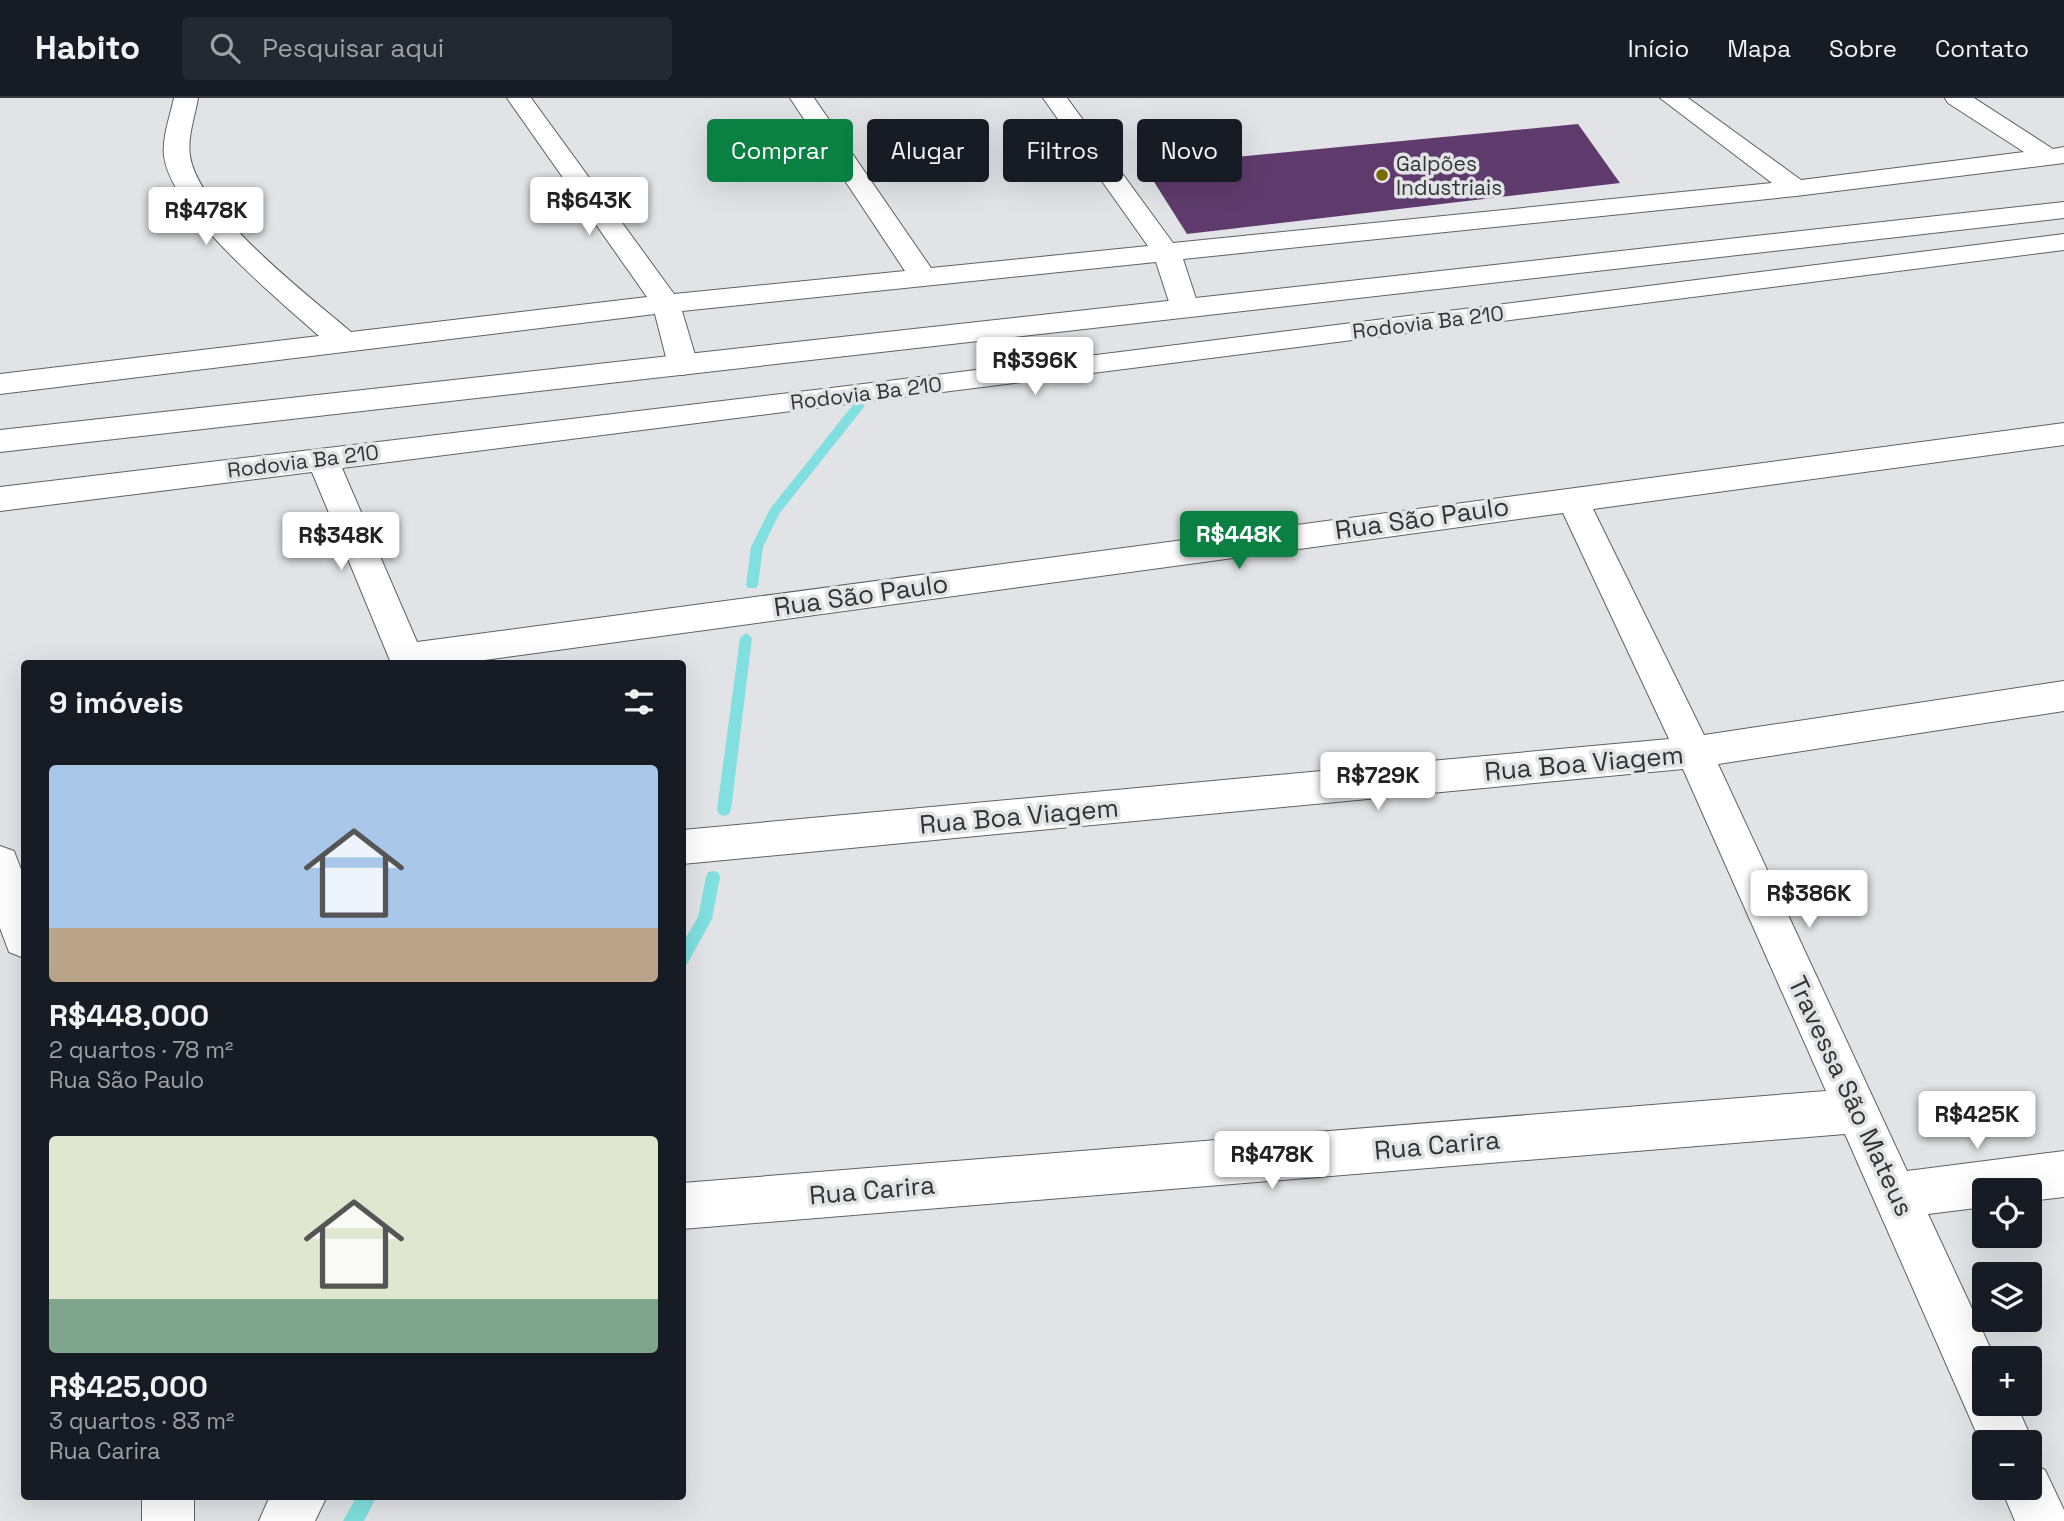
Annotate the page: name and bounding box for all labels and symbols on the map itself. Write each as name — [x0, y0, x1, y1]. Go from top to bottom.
place label: Galpões Industriais — [1396, 150, 1502, 201]
marker: Galpões Industriais — [1374, 167, 1390, 183]
pin: R$643K — [532, 178, 646, 237]
pin: R$478K — [149, 188, 263, 247]
street label: Rodovia Ba 210 — [1351, 299, 1505, 345]
pin: R$396K — [978, 338, 1092, 397]
street label: Rodovia Ba 210 — [789, 370, 943, 416]
street label: Rodovia Ba 210 — [226, 438, 380, 484]
street label: Rua São Paulo — [1333, 489, 1511, 547]
pin: R$348K — [284, 512, 398, 572]
pin: R$448K — [1182, 512, 1296, 571]
street label: Rua São Paulo — [772, 566, 950, 624]
street label: Rua Boa Viagem — [1483, 737, 1685, 789]
pin: R$729K — [1321, 752, 1435, 812]
street label: Rua Boa Viagem — [918, 790, 1120, 842]
pin: R$386K — [1752, 870, 1866, 930]
street label: Travessa São Mateus — [1780, 970, 1922, 1222]
pin: R$425K — [1920, 1091, 2034, 1151]
street label: Rua Carira — [1373, 1123, 1501, 1167]
pin: R$478K — [1215, 1132, 1329, 1191]
street label: Rua Carira — [808, 1168, 936, 1212]

